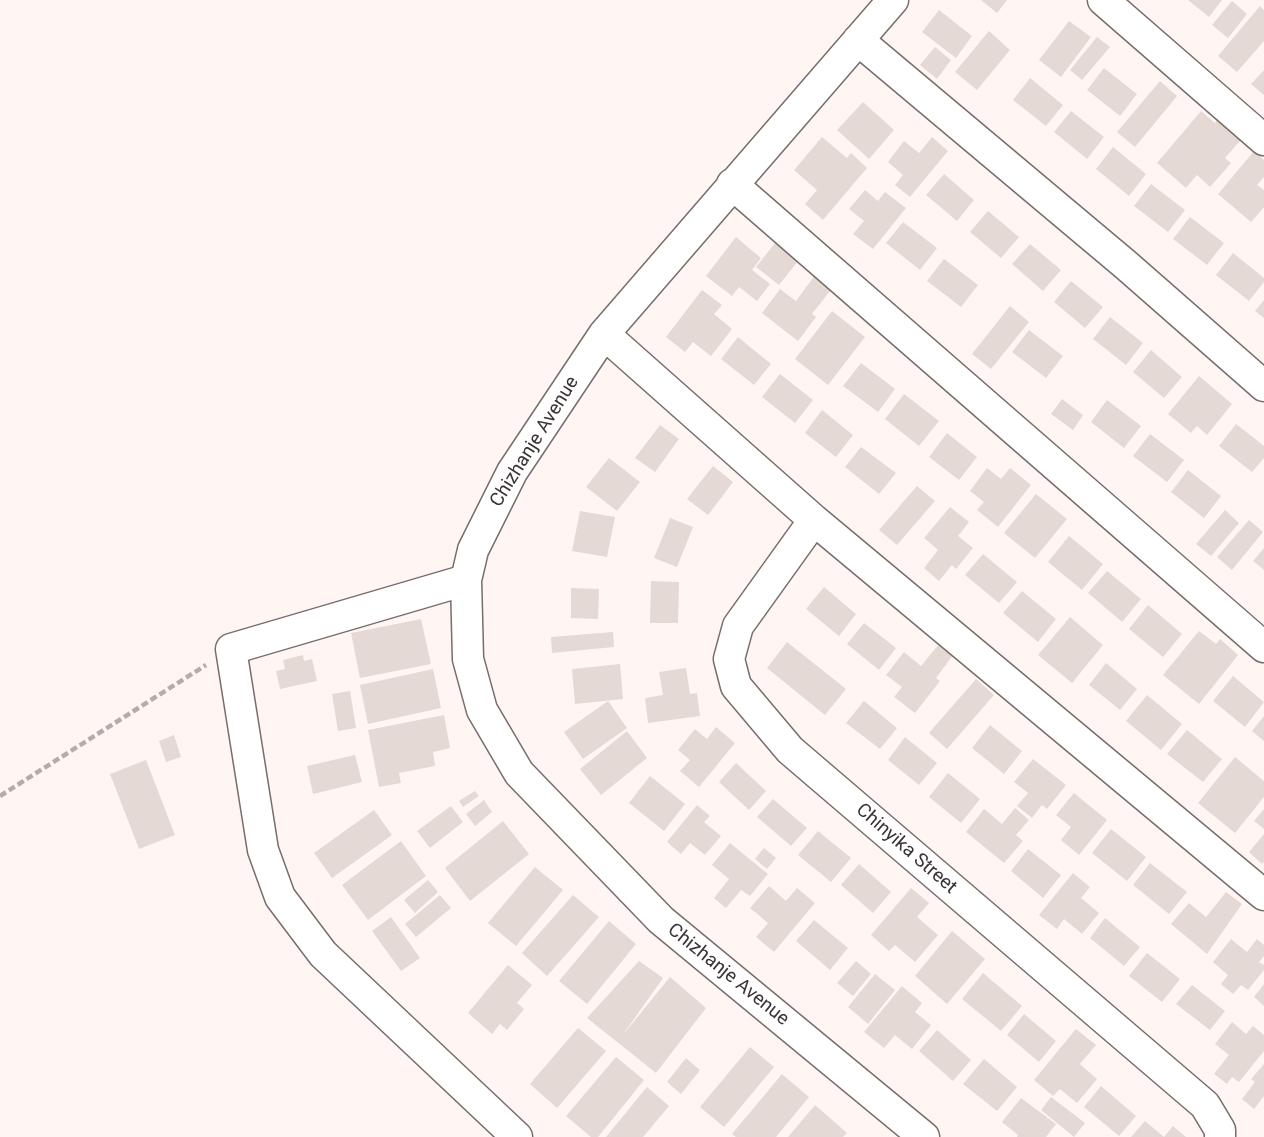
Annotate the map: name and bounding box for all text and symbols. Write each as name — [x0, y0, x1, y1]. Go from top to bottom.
street label: Chizhanje Avenue — [486, 373, 584, 511]
street label: Chinyika Street — [851, 799, 961, 899]
street label: Chizhanje Avenue — [663, 919, 793, 1031]

